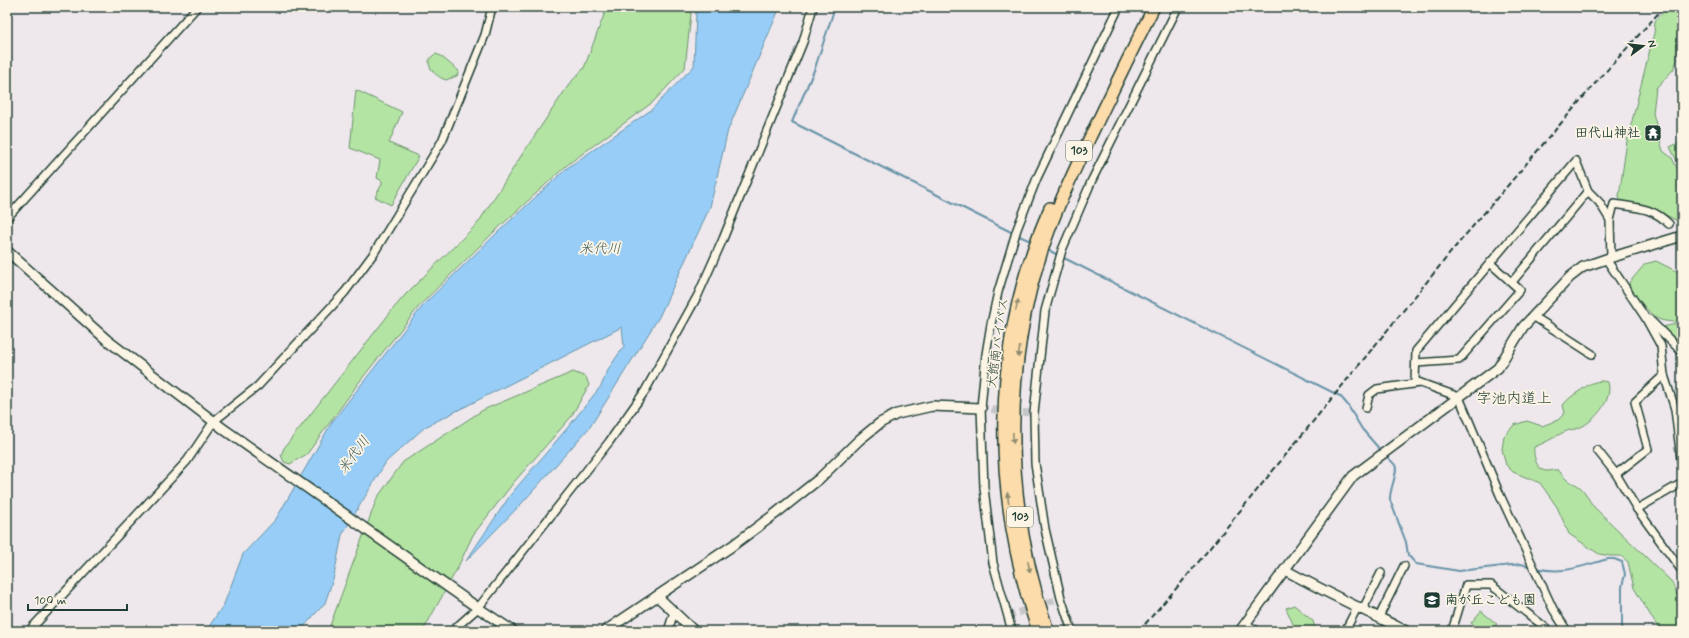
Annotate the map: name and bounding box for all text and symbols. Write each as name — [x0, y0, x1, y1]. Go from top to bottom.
north arrow — [1623, 26, 1663, 66]
text: N — [1644, 38, 1659, 49]
temple icon: 田代山神社 — [1643, 123, 1663, 143]
place label: 田代山神社 — [1575, 125, 1640, 142]
road number: 103 — [1066, 141, 1092, 161]
water label: 米代川 — [579, 240, 621, 258]
street label: 大館南バイパス — [983, 297, 1013, 389]
one-way arrow — [1015, 299, 1021, 312]
one-way arrow — [1016, 346, 1022, 358]
district label: 字池内道上 — [1476, 389, 1552, 409]
one-way arrow — [1010, 432, 1016, 445]
water label: 米代川 — [334, 433, 374, 477]
one-way arrow — [1005, 492, 1011, 504]
road number: 103 — [1007, 507, 1033, 527]
one-way arrow — [1027, 561, 1033, 573]
scale bar — [28, 586, 127, 612]
school or university icon: 南が丘こども園 — [1422, 590, 1442, 610]
place label: 南が丘こども園 — [1445, 592, 1536, 609]
text: 100 m — [34, 593, 66, 609]

